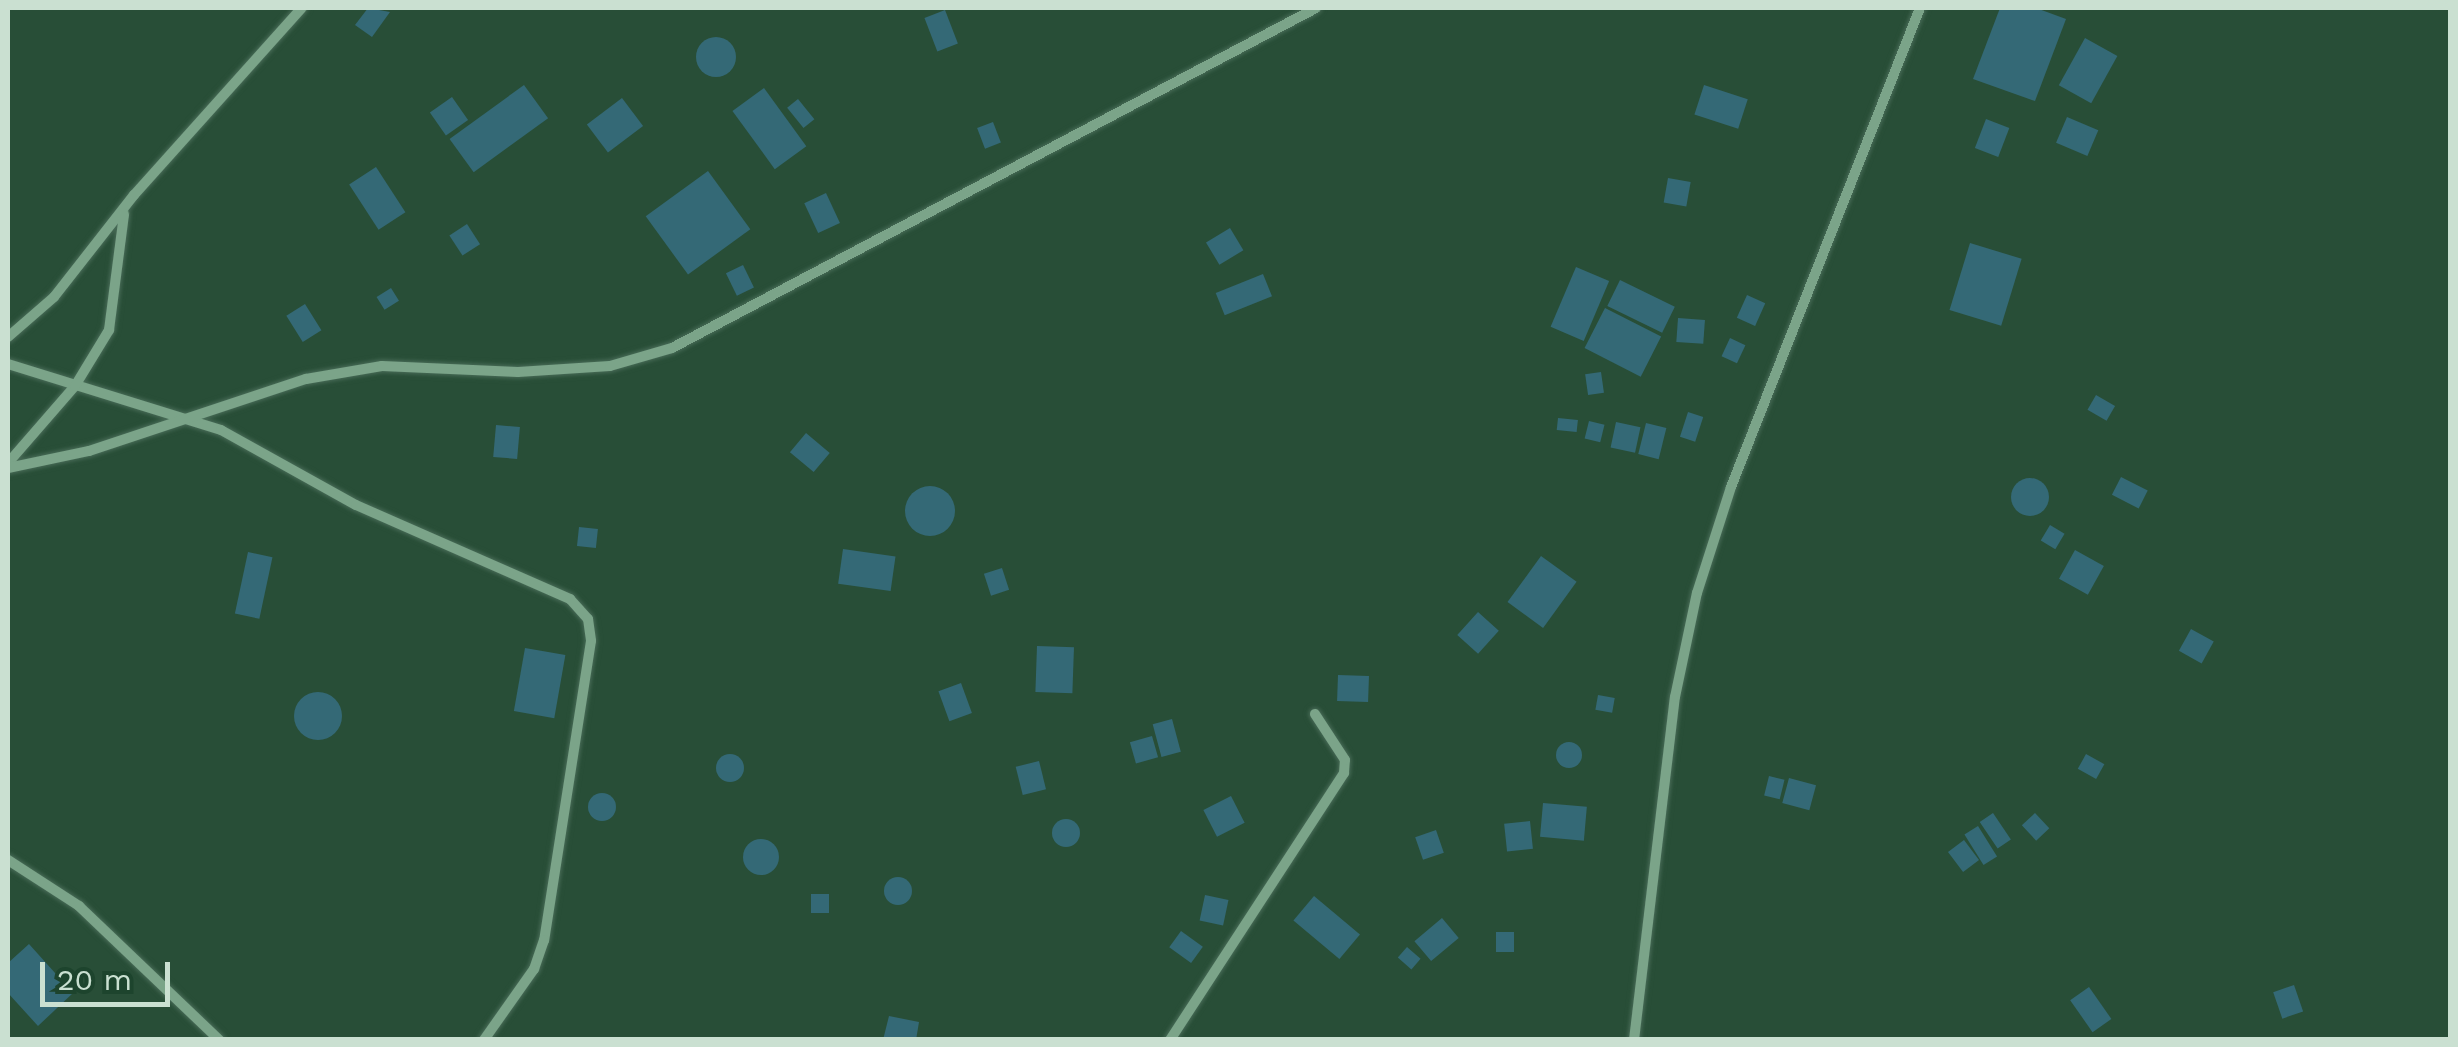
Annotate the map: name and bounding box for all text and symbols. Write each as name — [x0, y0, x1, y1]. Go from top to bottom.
scale bar — [45, 942, 175, 1004]
text: 20 m — [57, 962, 132, 997]

